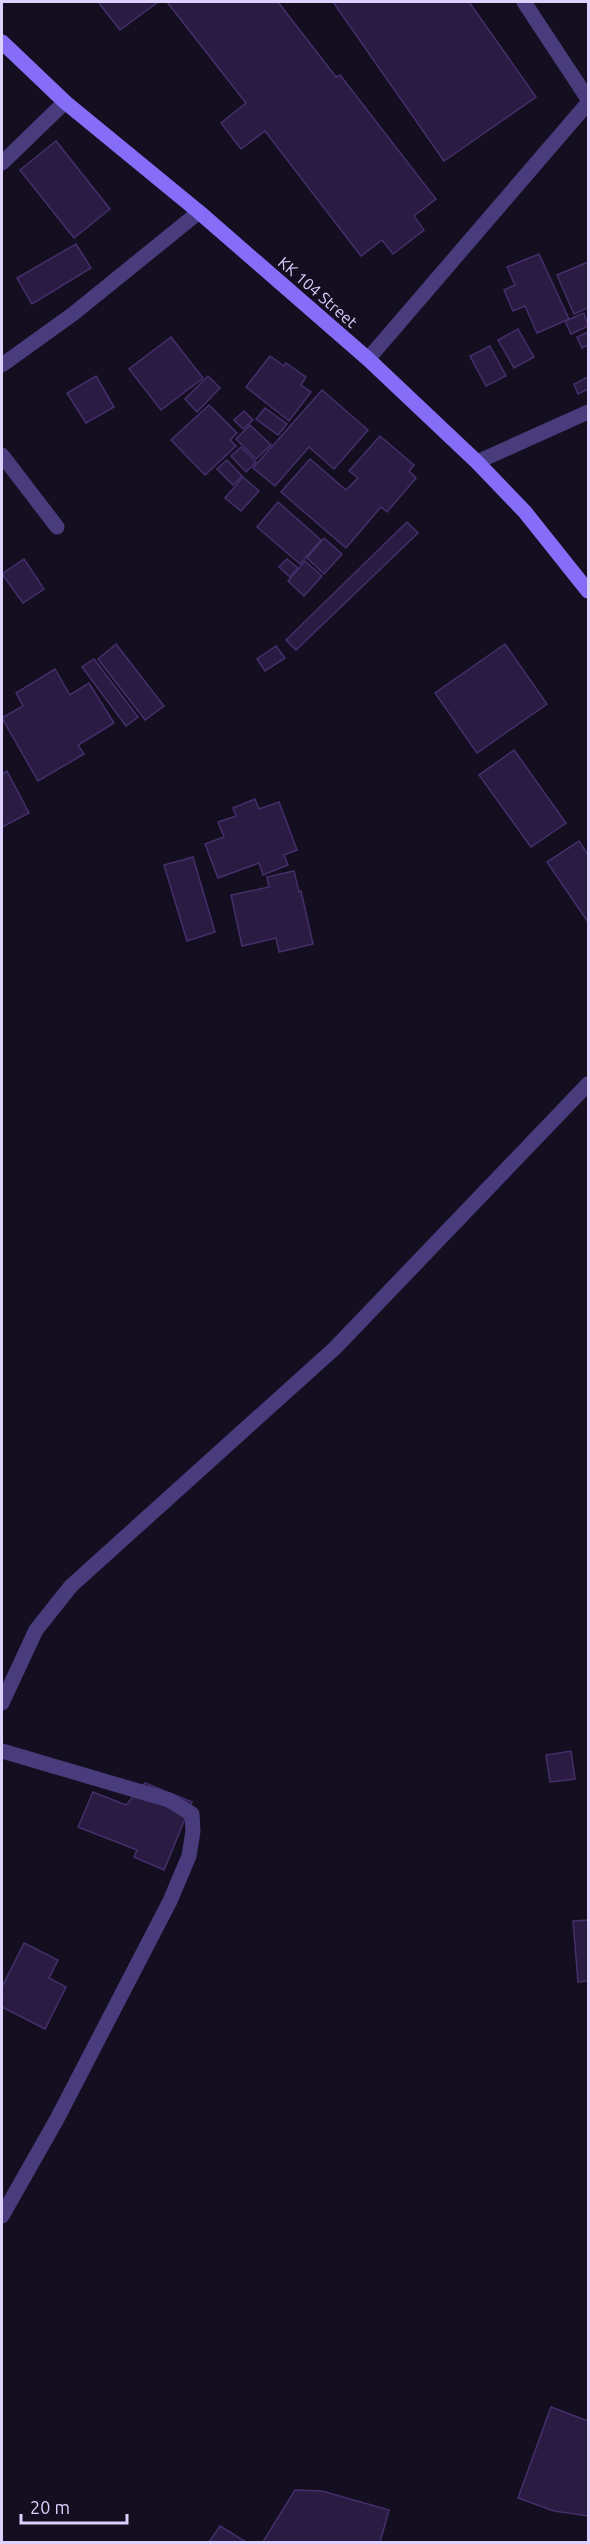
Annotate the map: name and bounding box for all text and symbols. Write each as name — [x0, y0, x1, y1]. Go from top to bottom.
street label: KK 104 Street — [275, 253, 362, 332]
scale bar — [21, 2487, 128, 2525]
text: 20 m — [30, 2497, 70, 2517]

